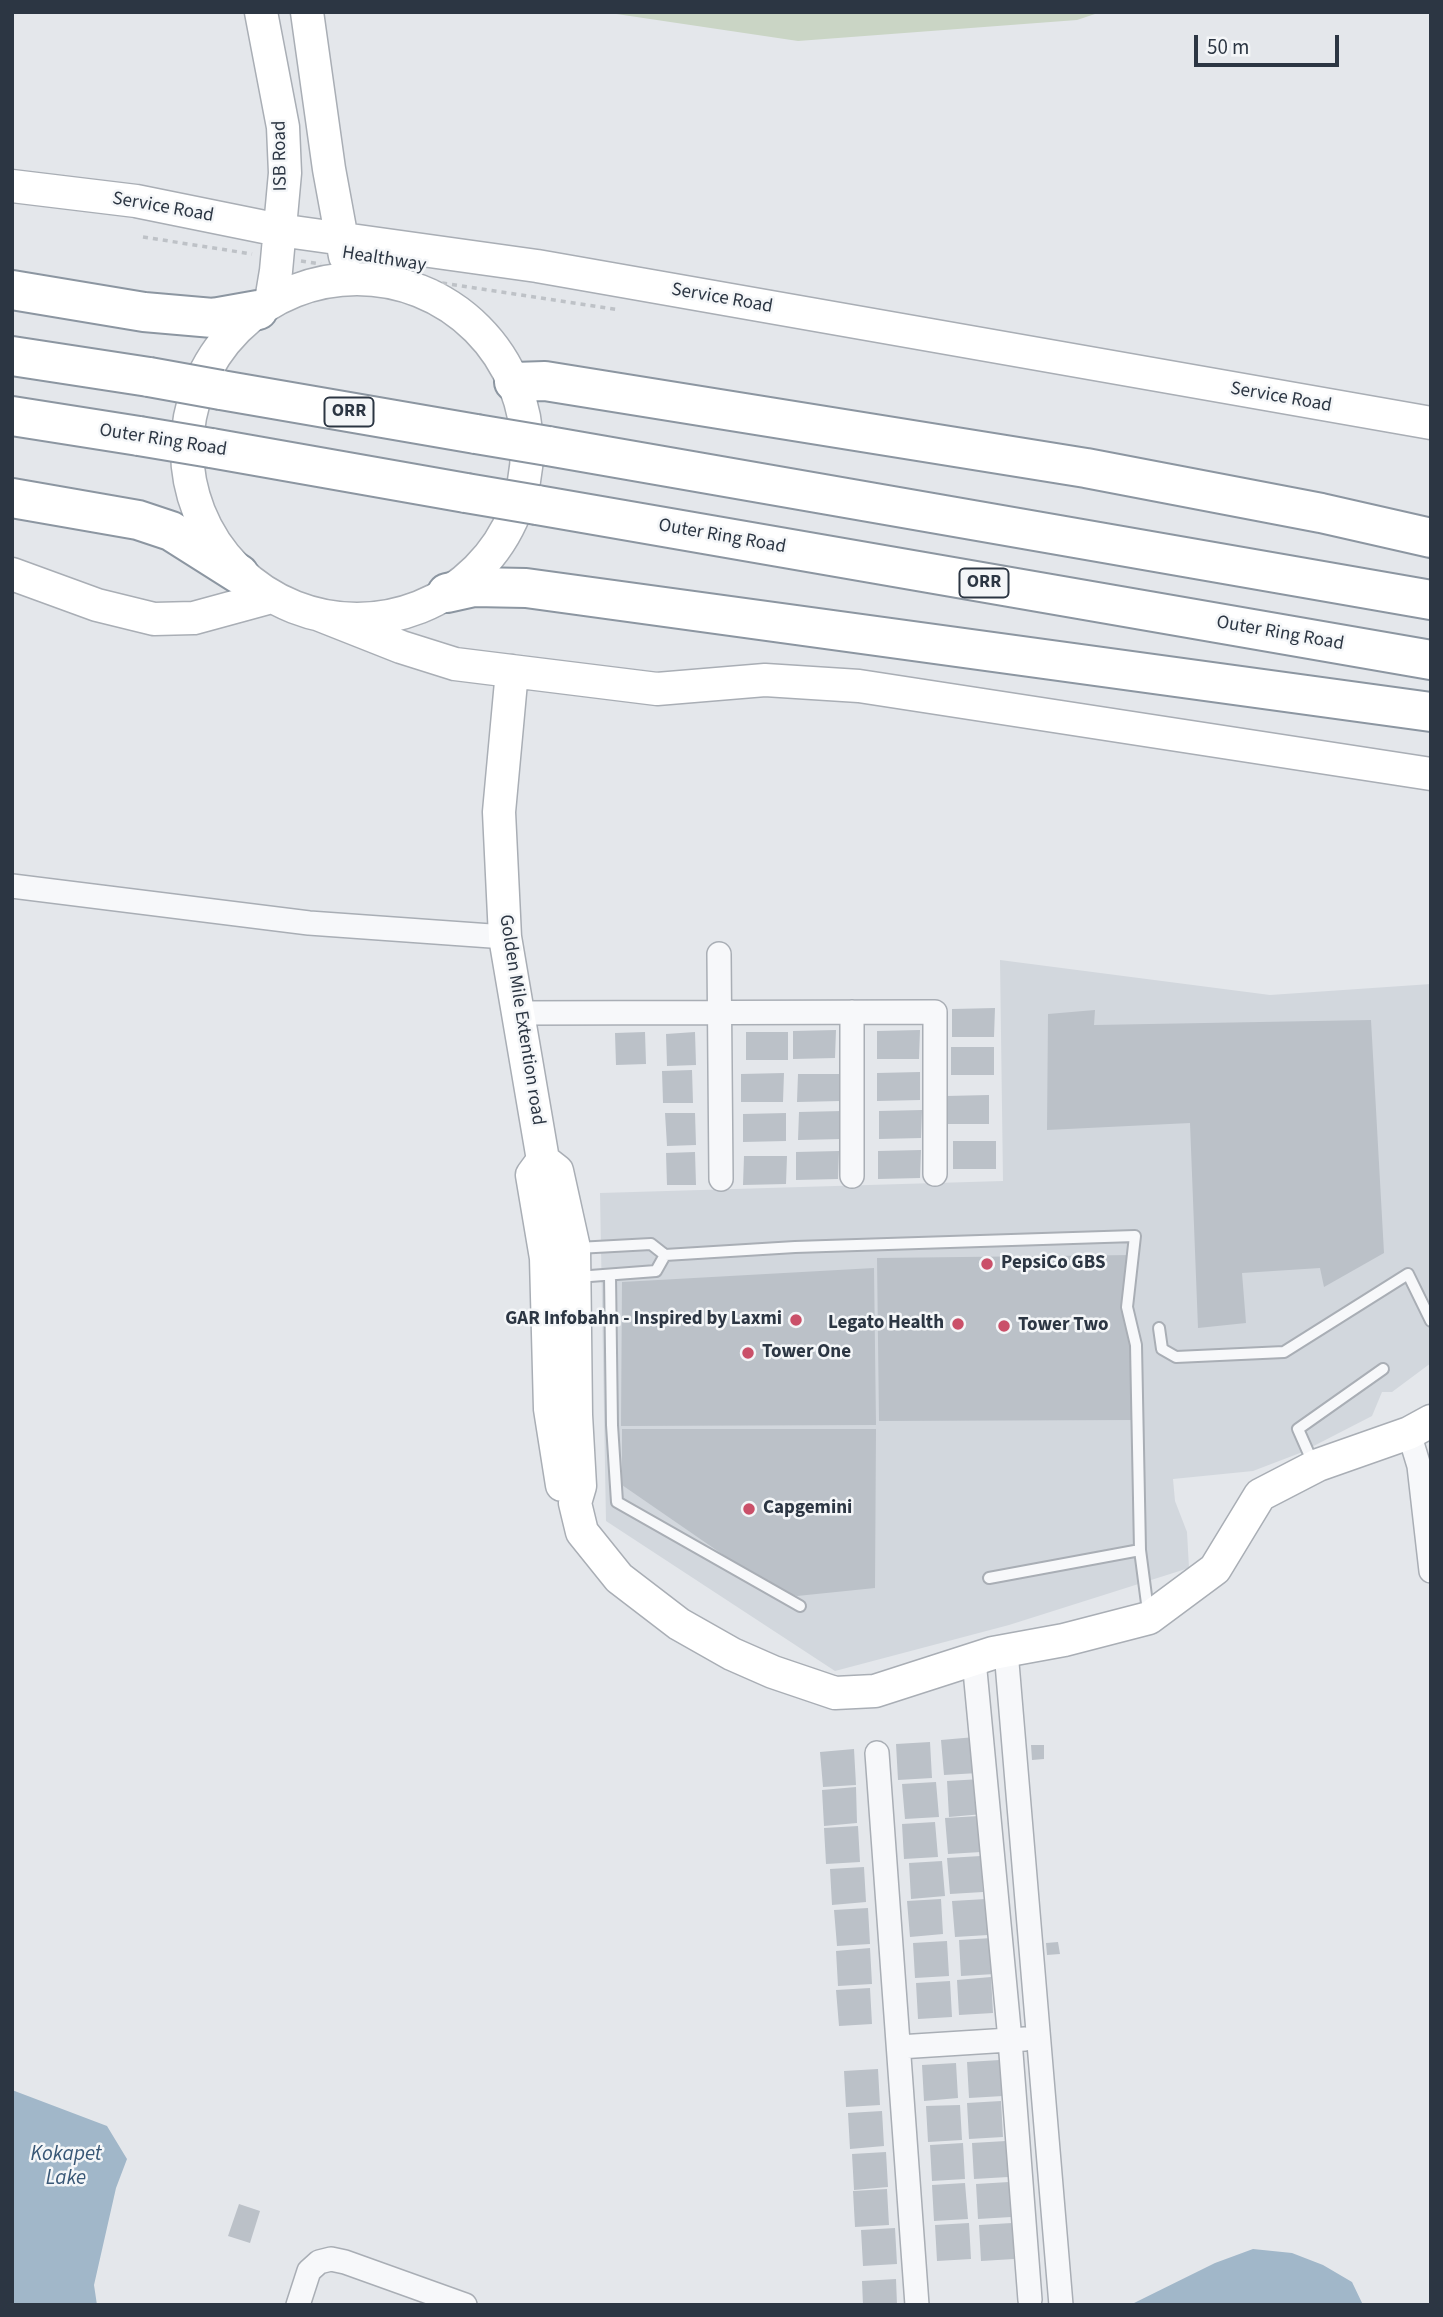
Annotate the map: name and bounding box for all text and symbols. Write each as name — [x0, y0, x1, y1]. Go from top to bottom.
scale bar — [1198, 21, 1343, 65]
text: 50 m — [1207, 32, 1249, 62]
street label: ISB Road — [269, 120, 293, 192]
street label: Service Road — [111, 188, 215, 228]
street label: Healthway — [340, 242, 428, 278]
street label: Service Road — [670, 279, 774, 319]
street label: Service Road — [1229, 378, 1333, 418]
road number: ORR — [324, 398, 374, 426]
street label: Outer Ring Road — [98, 420, 228, 462]
street label: Outer Ring Road — [657, 515, 787, 559]
road number: ORR — [960, 568, 1009, 598]
street label: Outer Ring Road — [1215, 612, 1345, 656]
street label: Golden Mile Extention road — [493, 913, 549, 1127]
place label: PepsiCo GBS — [1001, 1253, 1105, 1275]
marker: PepsiCo GBS — [979, 1256, 995, 1272]
place label: GAR Infobahn - Inspired by Laxmi — [505, 1309, 782, 1331]
marker: GAR Infobahn - Inspired by Laxmi — [788, 1312, 804, 1328]
place label: Legato Health — [828, 1313, 944, 1335]
place label: Tower Two — [1018, 1315, 1109, 1337]
marker: Legato Health — [950, 1316, 966, 1332]
marker: Tower Two — [996, 1318, 1012, 1334]
place label: Tower One — [762, 1342, 851, 1364]
marker: Tower One — [740, 1345, 756, 1361]
place label: Capgemini — [763, 1498, 852, 1520]
marker: Capgemini — [741, 1501, 757, 1517]
water label: Kokapet Lake — [31, 2142, 101, 2192]

